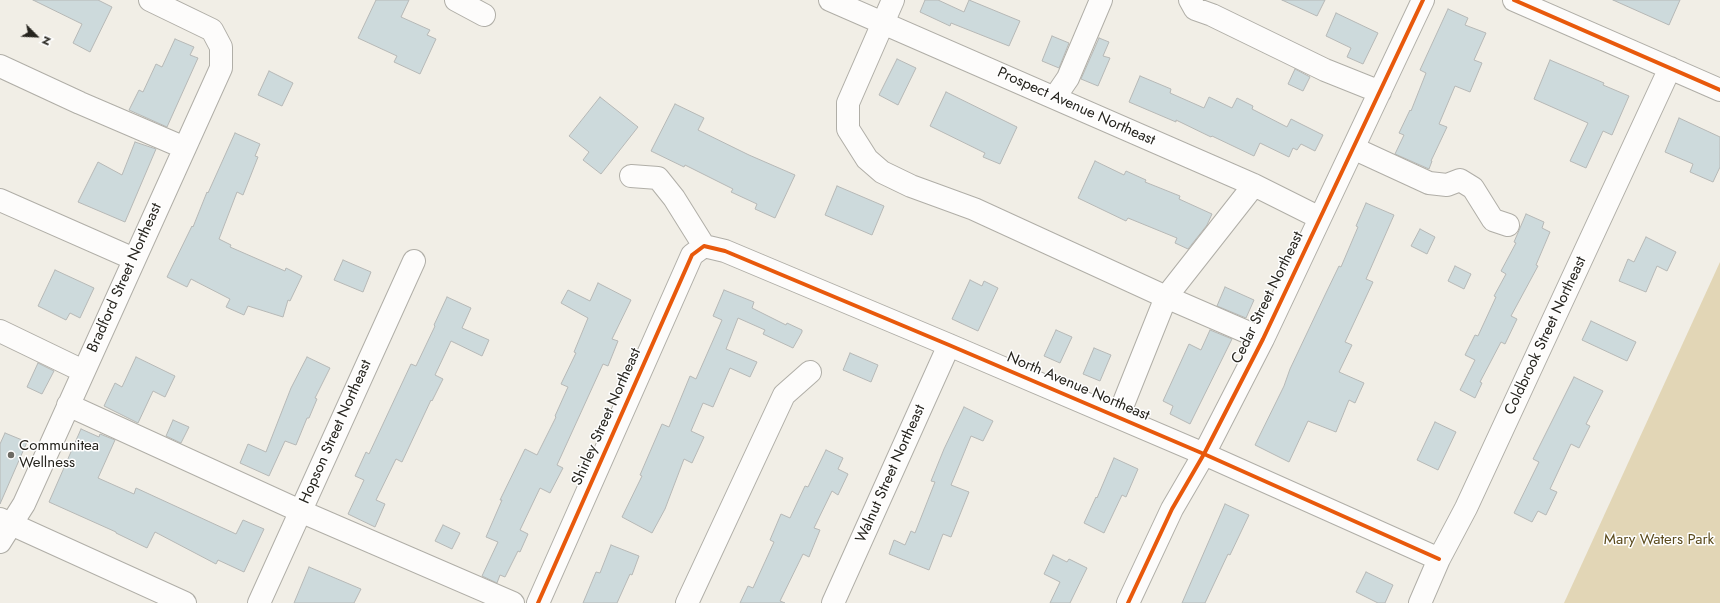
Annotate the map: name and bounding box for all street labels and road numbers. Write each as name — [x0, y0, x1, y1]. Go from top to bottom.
street label: Prospect Avenue Northeast — [994, 64, 1158, 150]
street label: Bradford Street Northeast — [84, 201, 166, 355]
street label: Cedar Street Northeast — [1228, 229, 1308, 367]
street label: Coldbrook Street Northeast — [1501, 254, 1591, 418]
street label: Shirley Street Northeast — [569, 346, 645, 488]
street label: North Avenue Northeast — [1004, 349, 1152, 425]
street label: Hopson Street Northeast — [296, 357, 376, 507]
street label: Walnut Street Northeast — [852, 402, 930, 546]

